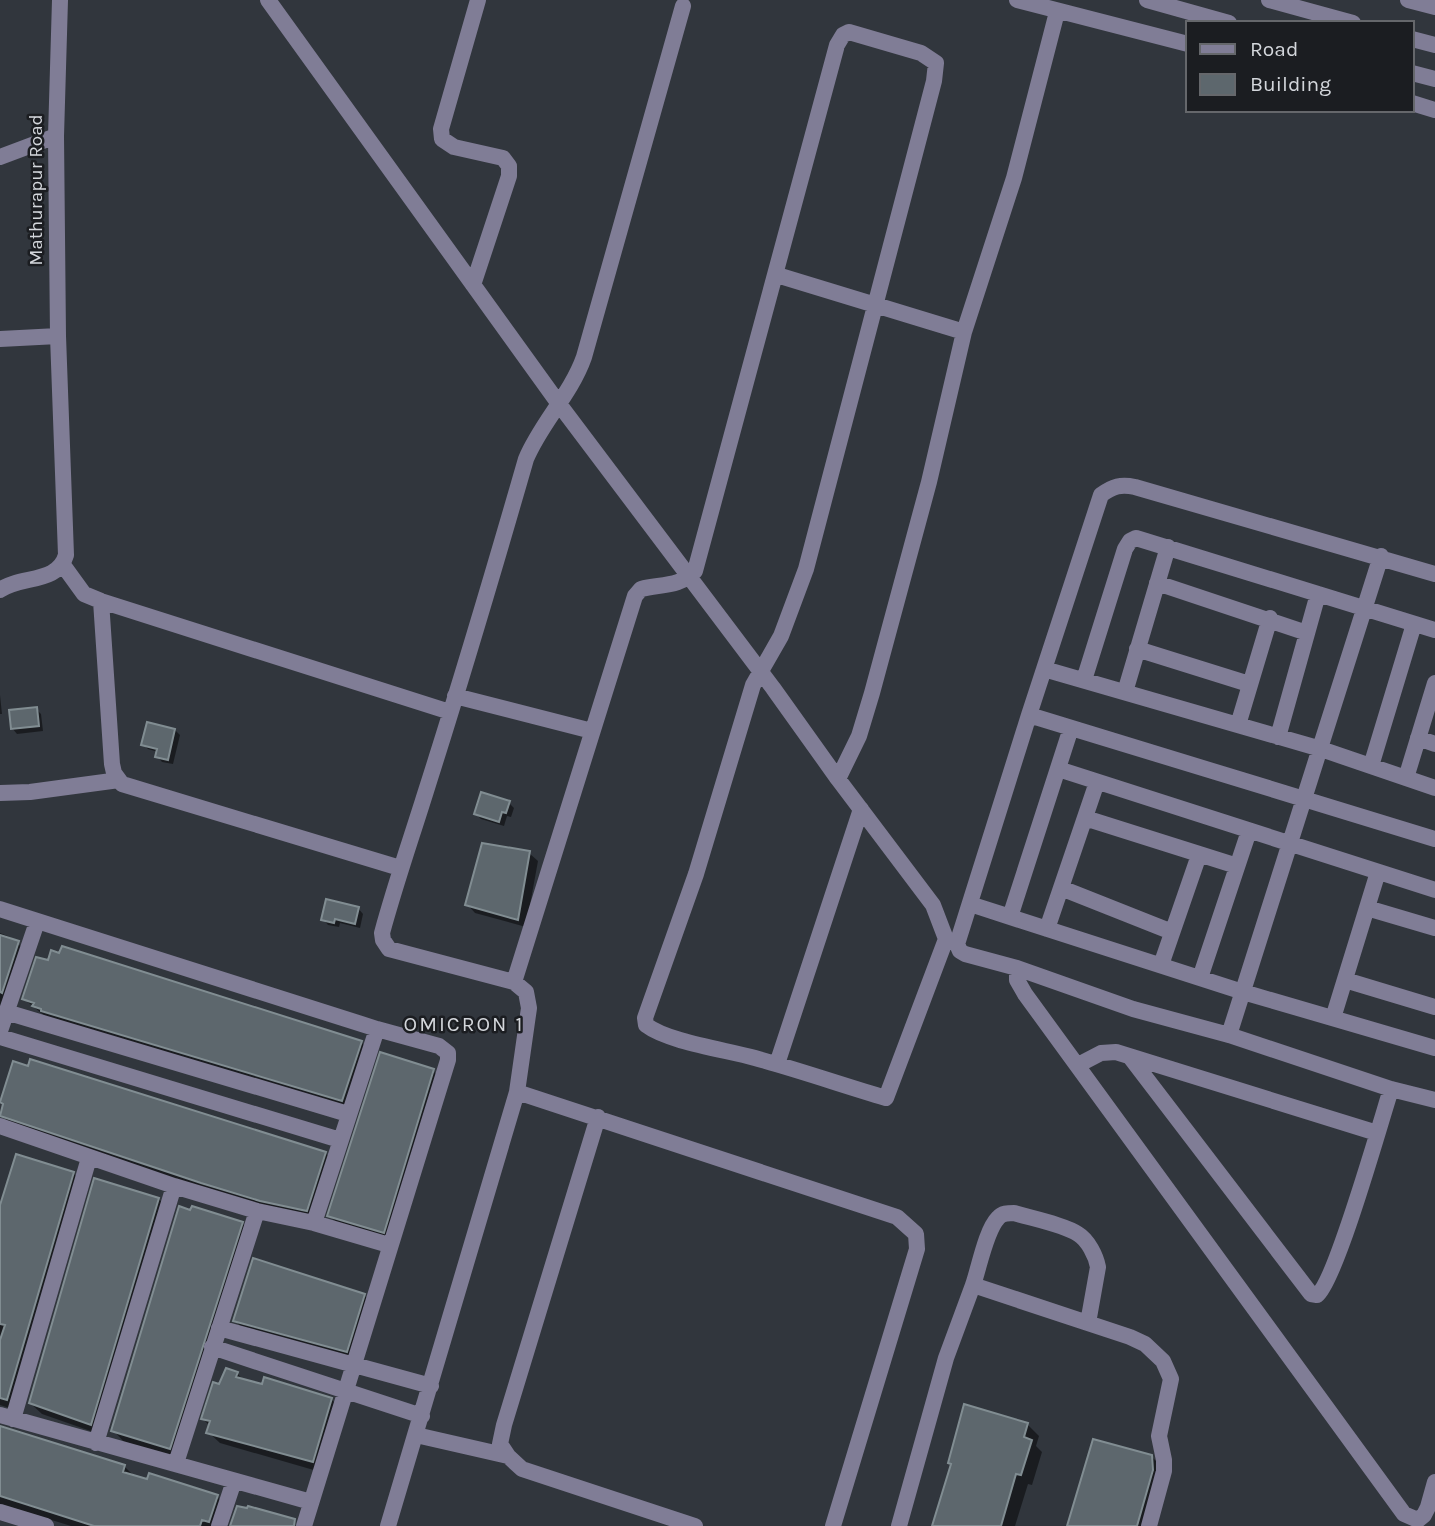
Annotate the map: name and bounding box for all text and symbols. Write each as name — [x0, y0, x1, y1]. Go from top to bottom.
legend — [1186, 21, 1414, 112]
text: Road — [1250, 37, 1298, 61]
text: Building — [1250, 72, 1331, 96]
street label: Mathurapur Road — [25, 114, 47, 266]
district label: OMICRON 1 — [404, 1012, 524, 1036]

